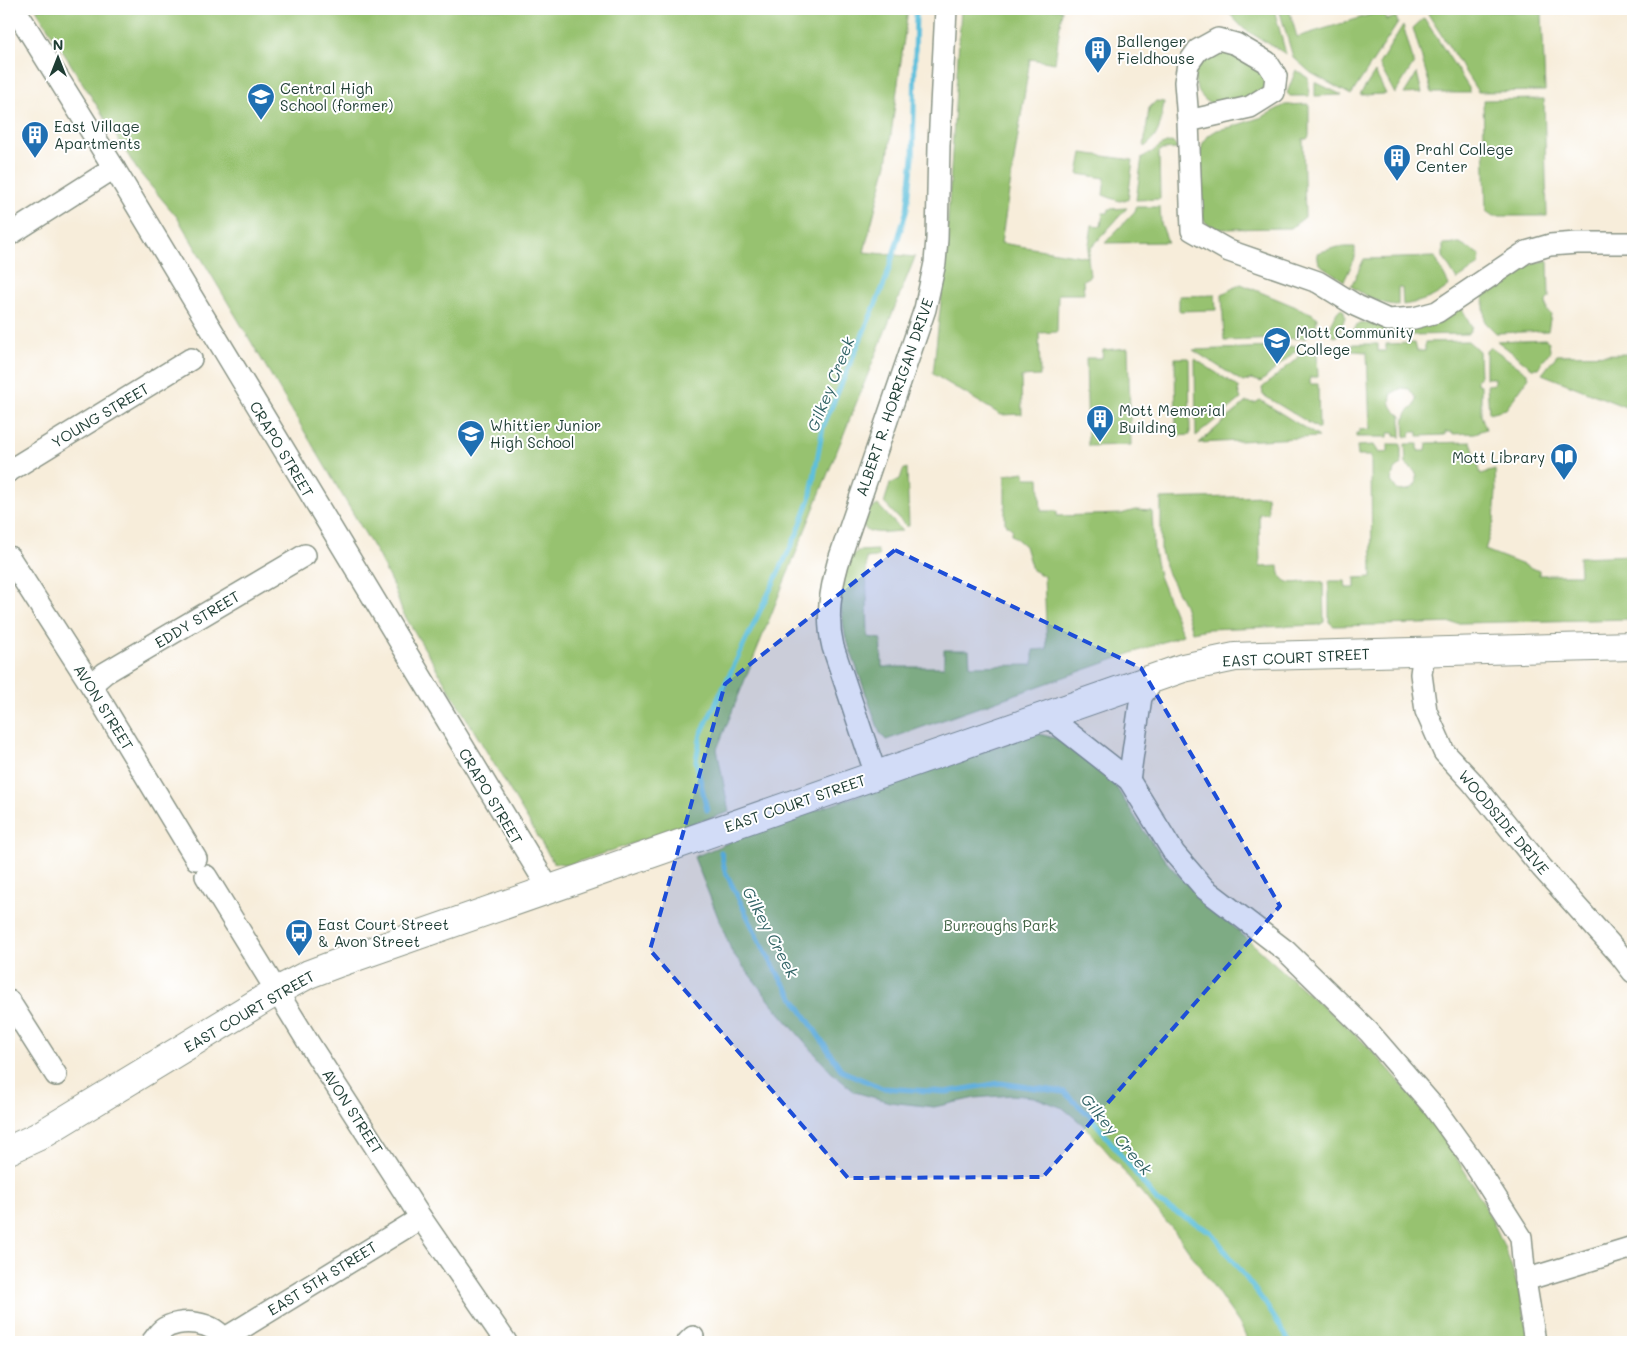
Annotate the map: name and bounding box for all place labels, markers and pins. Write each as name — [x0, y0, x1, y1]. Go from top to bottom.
place label: Ballenger Fieldhouse — [1117, 31, 1195, 68]
building icon: Ballenger Fieldhouse — [1083, 35, 1113, 74]
place label: Central High School (former) — [280, 78, 393, 115]
school or university icon: Central High School (former) — [246, 82, 276, 121]
place label: East Village Apartments — [54, 116, 141, 153]
building icon: East Village Apartments — [20, 120, 50, 159]
place label: Prahl College Center — [1416, 139, 1513, 176]
building icon: Prahl College Center — [1382, 143, 1412, 182]
place label: Mott Community College — [1296, 322, 1414, 359]
school or university icon: Mott Community College — [1262, 326, 1292, 365]
place label: Mott Memorial Building — [1119, 400, 1225, 437]
building icon: Mott Memorial Building — [1085, 404, 1115, 443]
place label: Whittier Junior High School — [490, 415, 601, 452]
school or university icon: Whittier Junior High School — [456, 419, 486, 458]
library icon: Mott Library — [1549, 442, 1579, 481]
place label: Mott Library — [1452, 447, 1545, 467]
place label: East Court Street & Avon Street — [318, 914, 449, 951]
bus stop icon: East Court Street & Avon Street — [284, 918, 314, 957]

